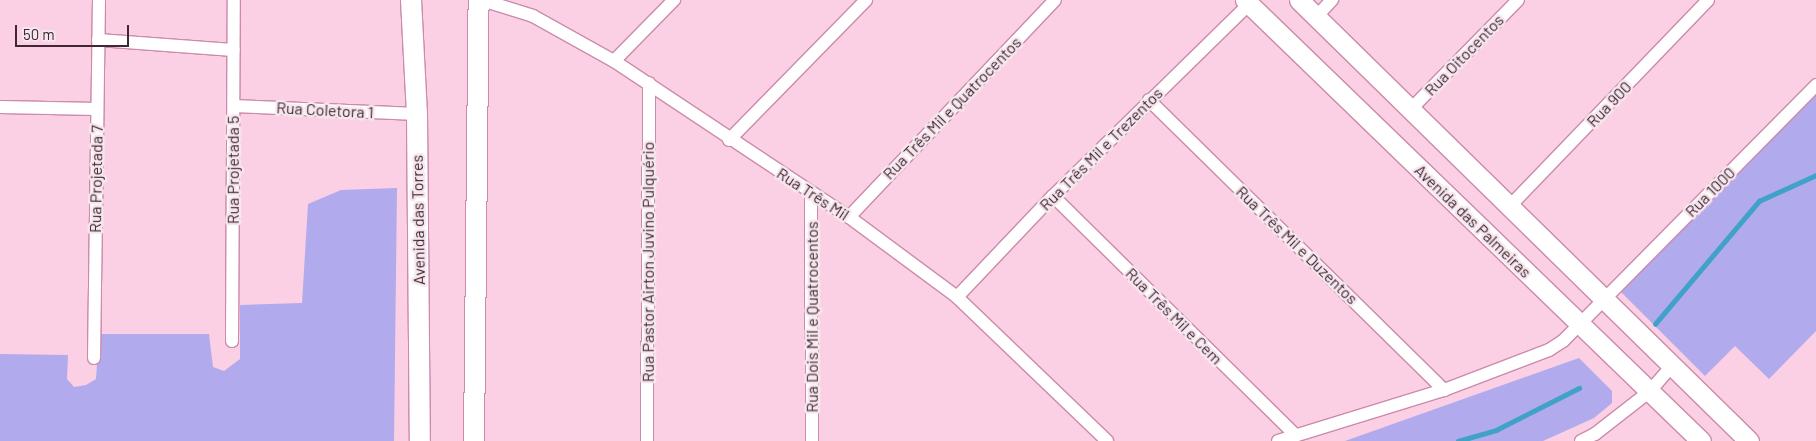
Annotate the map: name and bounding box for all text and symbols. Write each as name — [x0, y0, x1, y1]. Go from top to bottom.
street label: Rua Oitocentos — [1420, 10, 1508, 100]
scale bar — [18, 15, 131, 47]
text: 50 m — [23, 25, 55, 43]
street label: Rua Três Mil e Quatrocentos — [879, 33, 1025, 183]
street label: Rua 900 — [1583, 77, 1635, 131]
street label: Rua Três Mil e Trezentos — [1036, 84, 1166, 214]
street label: Rua Coletora 1 — [276, 98, 374, 122]
street label: Rua Projetada 5 — [223, 116, 243, 224]
street label: Rua Projetada 7 — [85, 125, 107, 233]
street label: Rua Pastor Airton Juvino Pulquério — [638, 142, 658, 382]
street label: Avenida das Torres — [407, 155, 429, 285]
street label: Avenida das Palmeiras — [1411, 160, 1535, 282]
street label: Rua 1000 — [1681, 163, 1739, 221]
street label: Rua Três Mil — [773, 164, 853, 224]
street label: Rua Três Mil e Duzentos — [1232, 182, 1362, 308]
street label: Rua Dois Mil e Quatrocentos — [802, 221, 822, 413]
street label: Rua Três Mil e Cem — [1122, 264, 1226, 368]

